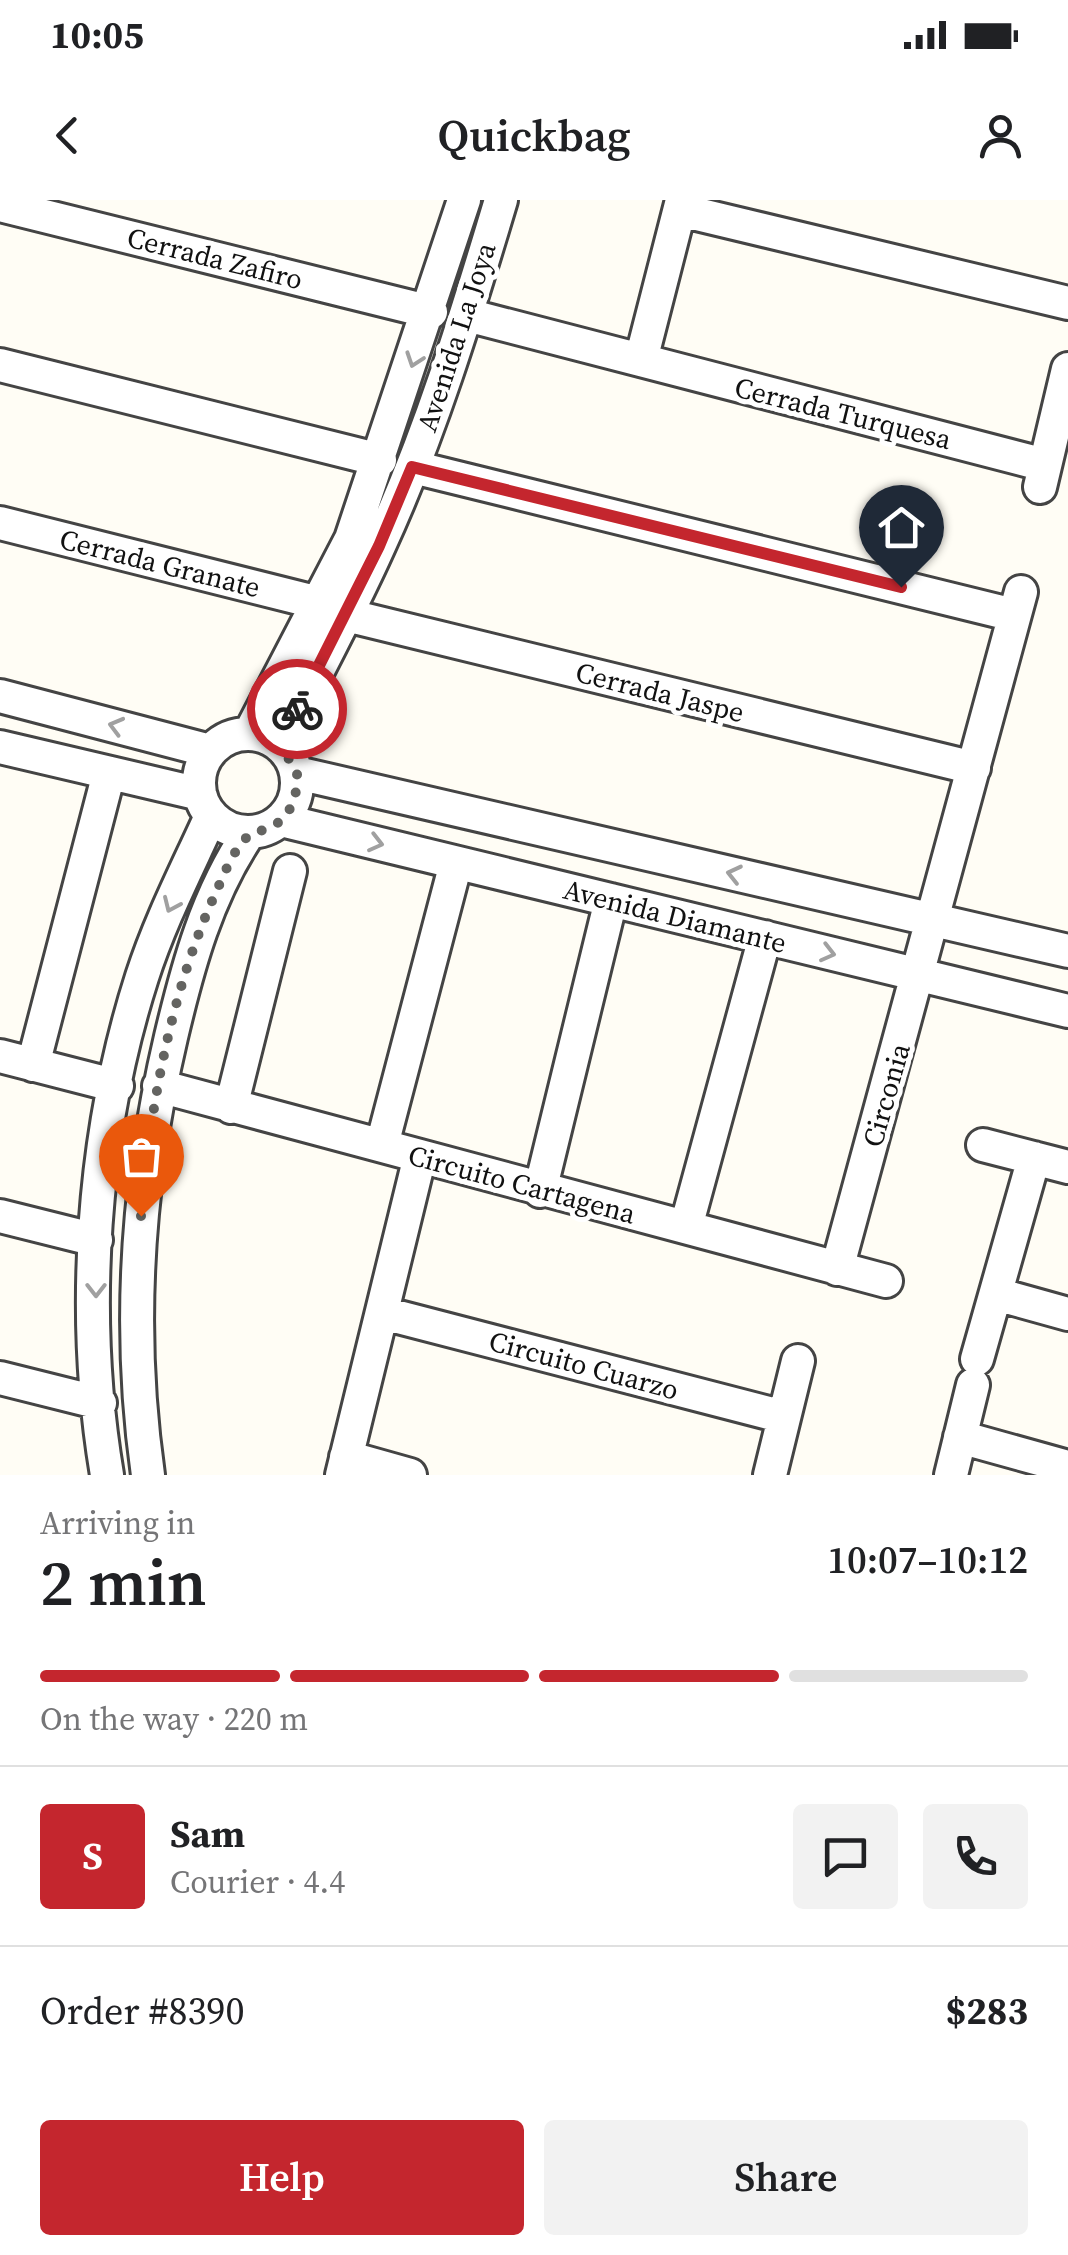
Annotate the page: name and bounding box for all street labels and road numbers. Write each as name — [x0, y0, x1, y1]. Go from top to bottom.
street label: Cerrada Zafiro — [123, 218, 307, 298]
street label: Avenida La Joya — [407, 237, 505, 437]
street label: Cerrada Turquesa — [731, 368, 956, 458]
street label: Cerrada Granate — [56, 520, 264, 606]
street label: Cerrada Jaspe — [572, 653, 748, 731]
street label: Avenida Diamante — [560, 870, 790, 962]
street label: Circonia — [853, 1038, 919, 1151]
street label: Circuito Cartagena — [404, 1135, 641, 1233]
street label: Circuito Cuarzo — [485, 1321, 683, 1409]

